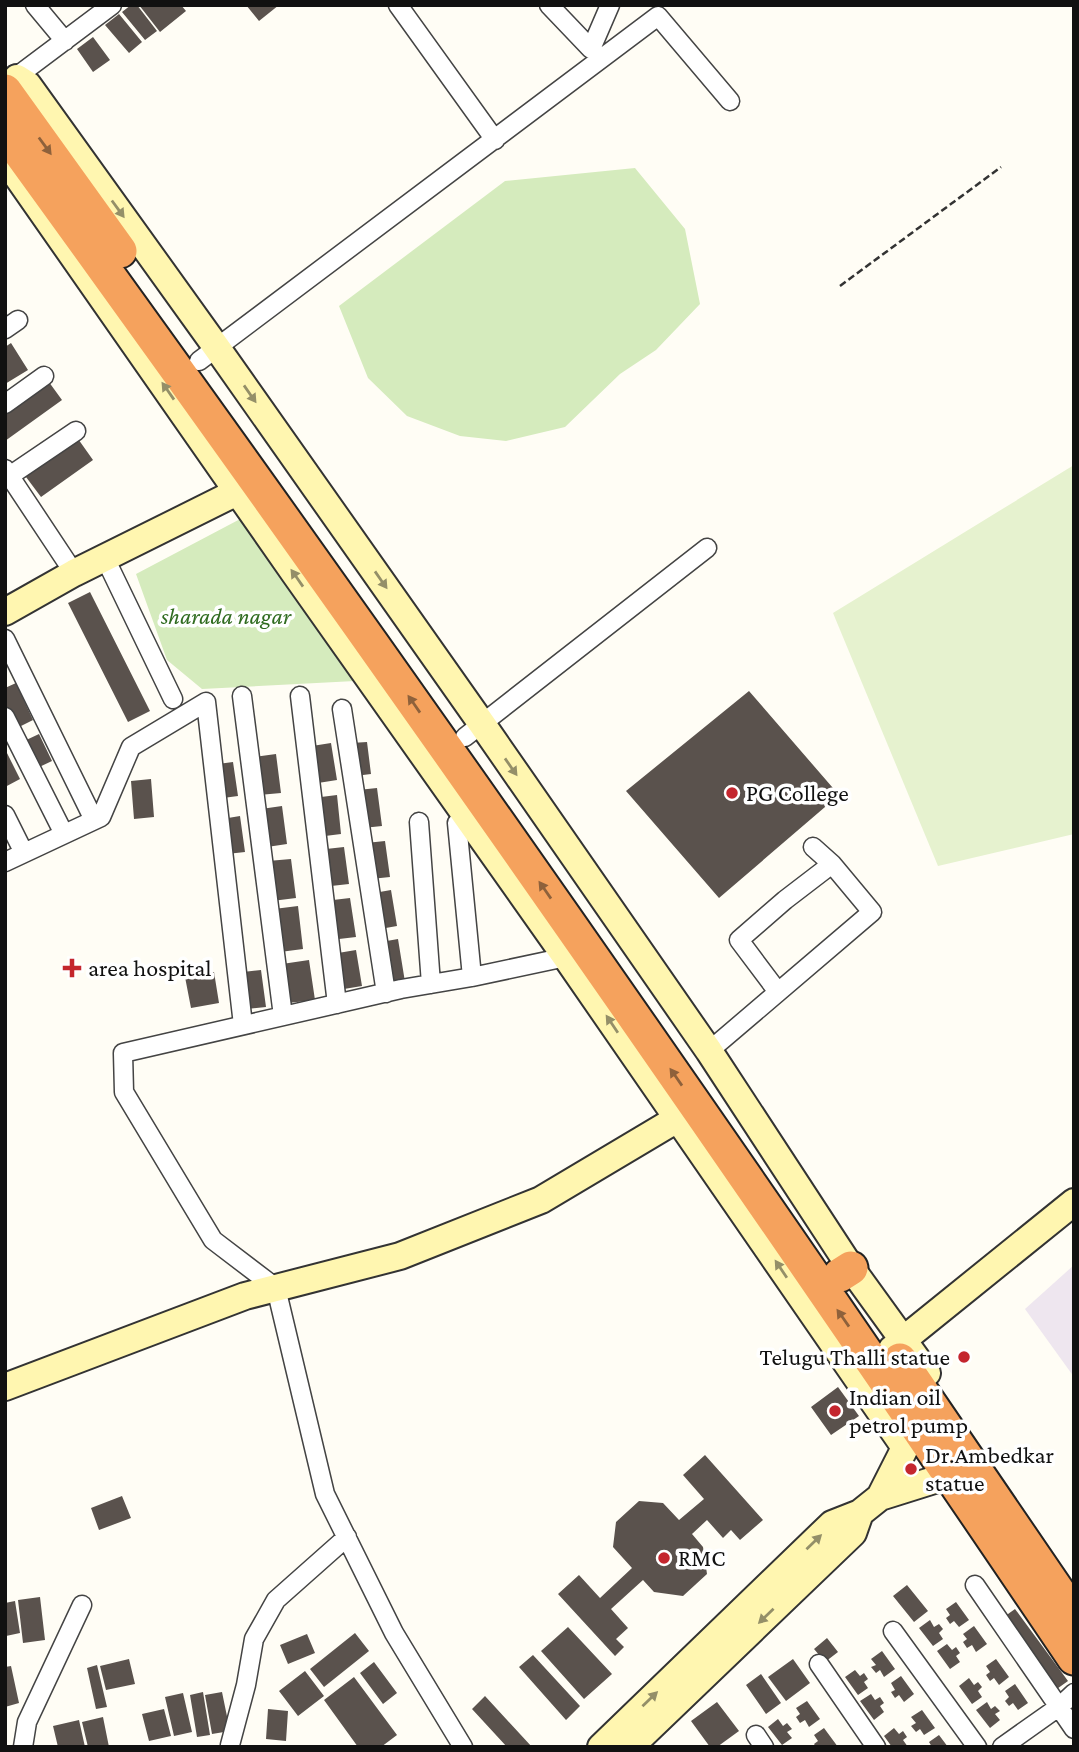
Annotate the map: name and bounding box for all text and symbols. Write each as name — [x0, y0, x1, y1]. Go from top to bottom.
one-way arrow — [38, 137, 52, 155]
one-way arrow — [110, 200, 124, 218]
one-way arrow — [161, 381, 174, 401]
one-way arrow — [243, 385, 257, 403]
one-way arrow — [290, 569, 304, 587]
one-way arrow — [374, 571, 388, 589]
park label: sharada nagar — [160, 602, 292, 629]
one-way arrow — [407, 695, 421, 713]
one-way arrow — [504, 758, 518, 776]
place label: PG College — [746, 779, 849, 806]
marker: PG College — [724, 785, 740, 801]
one-way arrow — [538, 881, 552, 899]
place label: area hospital — [88, 954, 212, 981]
marker: area hospital — [62, 958, 82, 978]
one-way arrow — [605, 1015, 619, 1033]
one-way arrow — [669, 1068, 683, 1086]
one-way arrow — [774, 1260, 788, 1278]
one-way arrow — [836, 1309, 850, 1327]
place label: Telugu Thalli statue — [759, 1343, 950, 1370]
marker: Telugu Thalli statue — [956, 1349, 972, 1365]
place label: Indian oil petrol pump — [849, 1383, 968, 1438]
marker: Indian oil petrol pump — [827, 1403, 843, 1419]
place label: Dr.Ambedkar statue — [925, 1441, 1055, 1496]
marker: Dr.Ambedkar statue — [903, 1461, 919, 1477]
one-way arrow — [805, 1534, 822, 1550]
place label: RMC — [678, 1544, 725, 1571]
marker: RMC — [656, 1550, 672, 1566]
one-way arrow — [758, 1608, 775, 1624]
one-way arrow — [641, 1692, 658, 1708]

